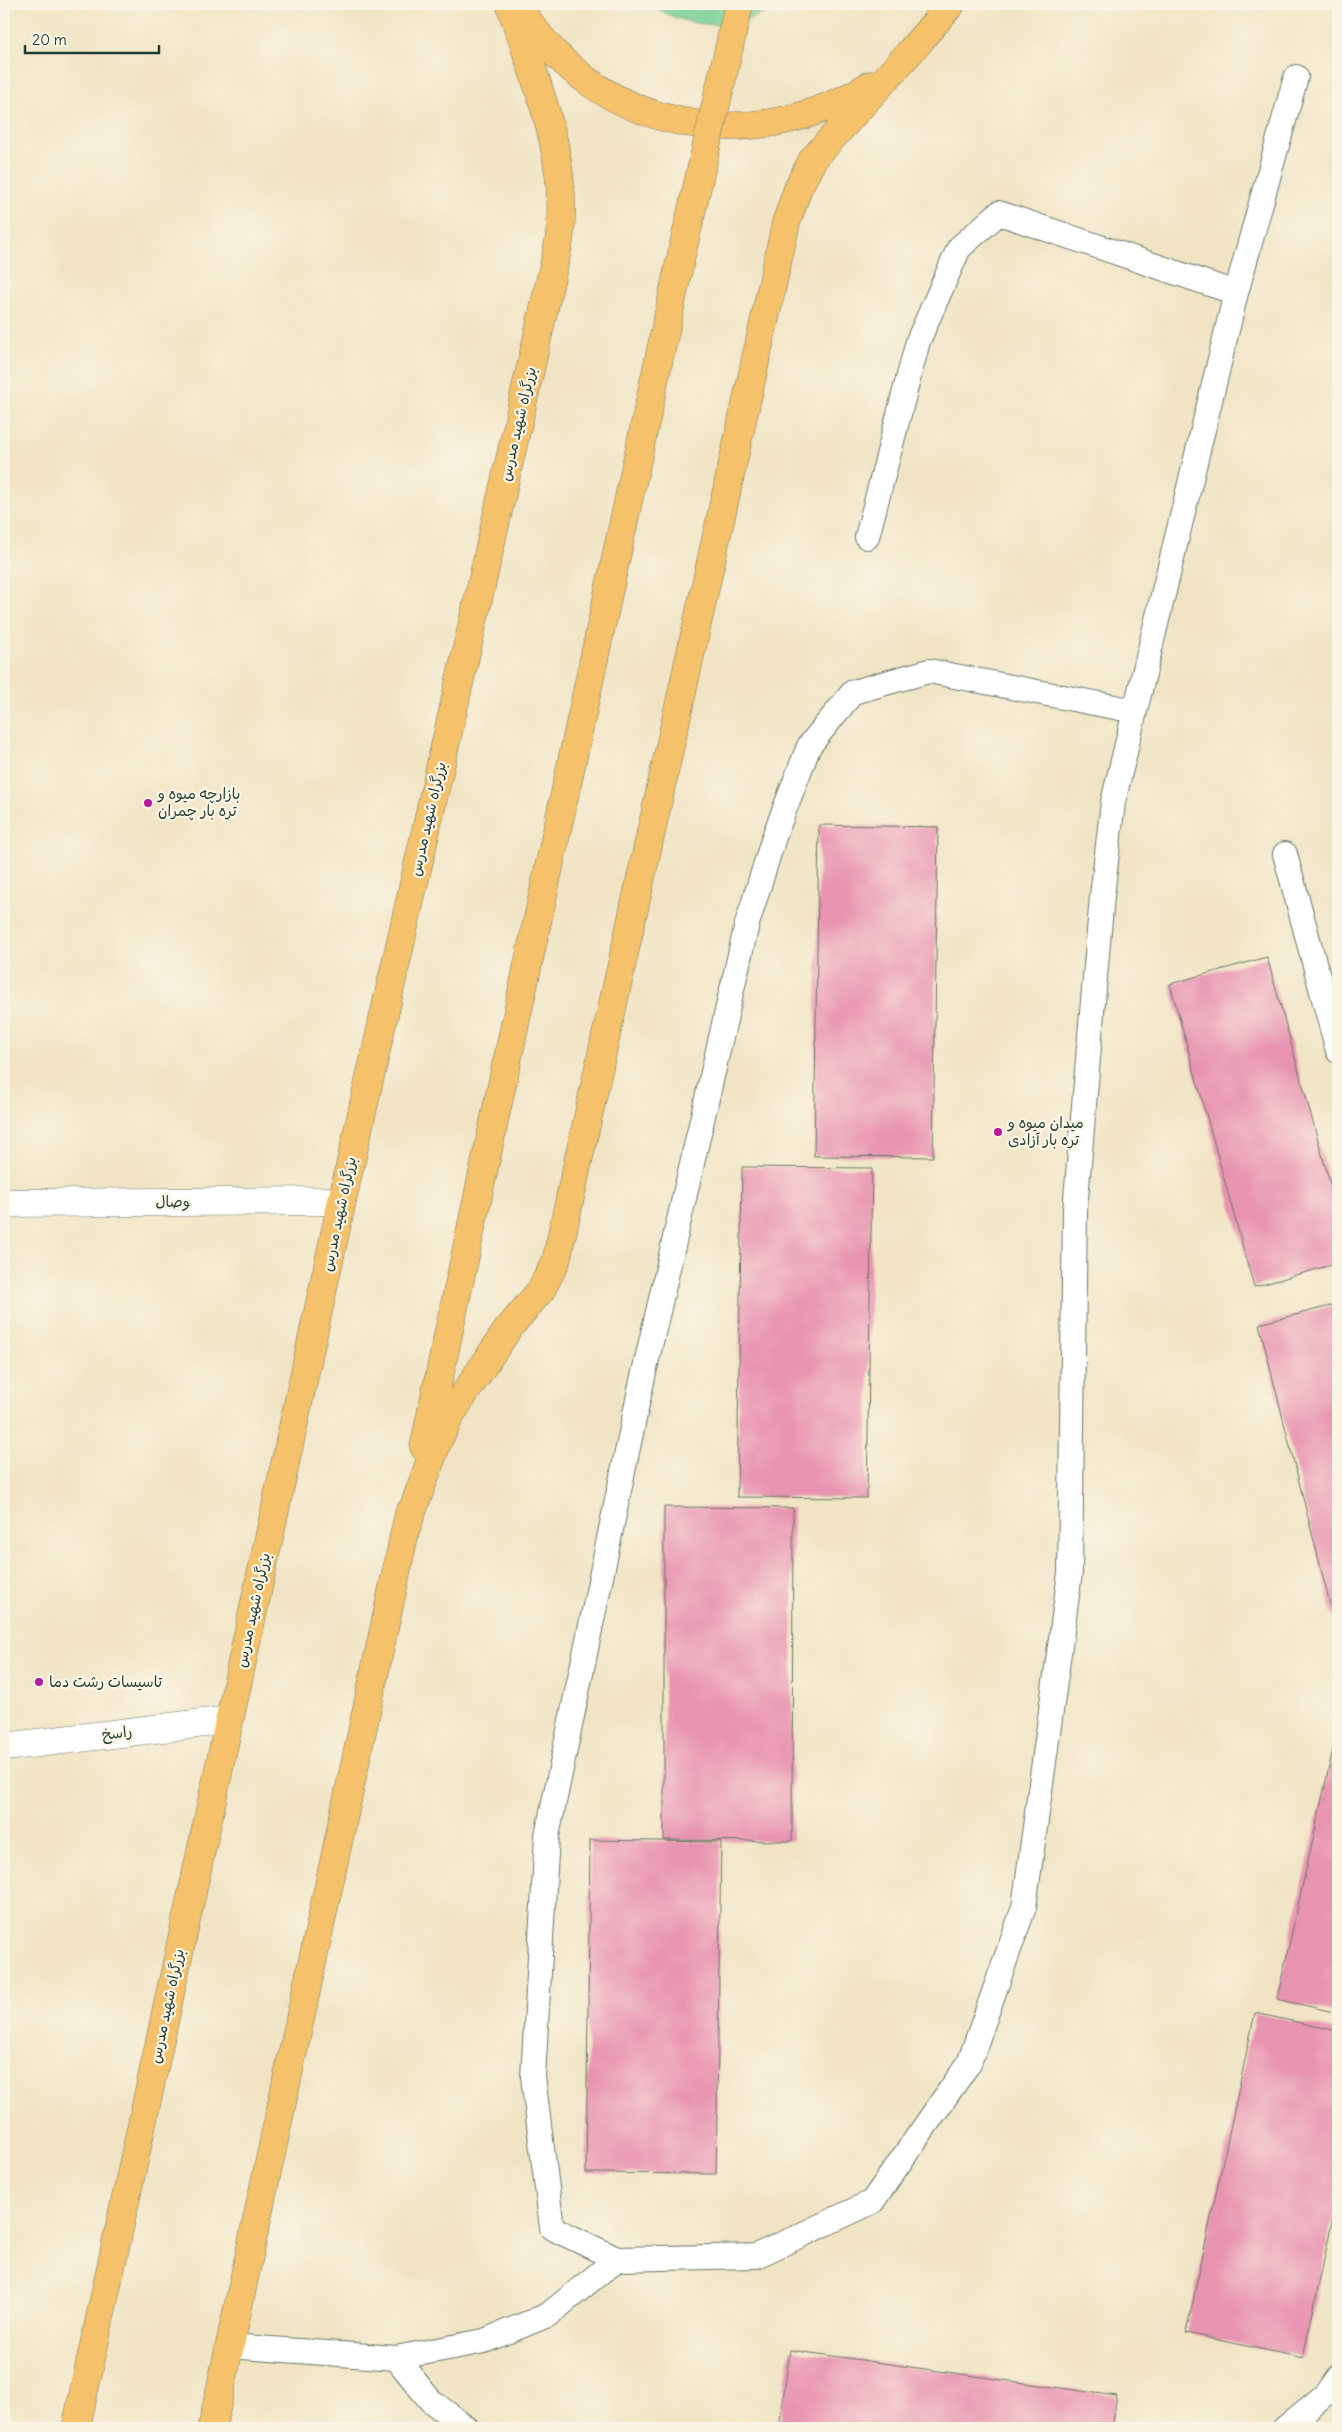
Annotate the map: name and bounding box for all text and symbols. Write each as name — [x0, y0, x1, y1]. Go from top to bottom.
scale bar — [25, 22, 159, 54]
text: 20 m — [32, 30, 67, 49]
street label: بزرگراه شهید مدرس — [495, 365, 540, 483]
street label: بزرگراه شهید مدرس — [405, 760, 450, 878]
place label: بازارچه میوه و تره بار چمران — [157, 784, 240, 821]
marker: بازارچه میوه و تره بار چمران — [142, 797, 154, 809]
place label: میدان میوه و تره بار آزادی — [1007, 1113, 1084, 1149]
marker: میدان میوه و تره بار آزادی — [992, 1126, 1004, 1138]
street label: بزرگراه شهید مدرس — [317, 1155, 360, 1273]
street label: وصال — [156, 1192, 191, 1212]
street label: بزرگراه شهید مدرس — [231, 1551, 274, 1669]
place label: تاسیسات رشت دما — [49, 1672, 163, 1691]
marker: تاسیسات رشت دما — [33, 1676, 45, 1688]
street label: راسخ — [101, 1721, 133, 1745]
street label: بزرگراه شهید مدرس — [145, 1947, 188, 2065]

